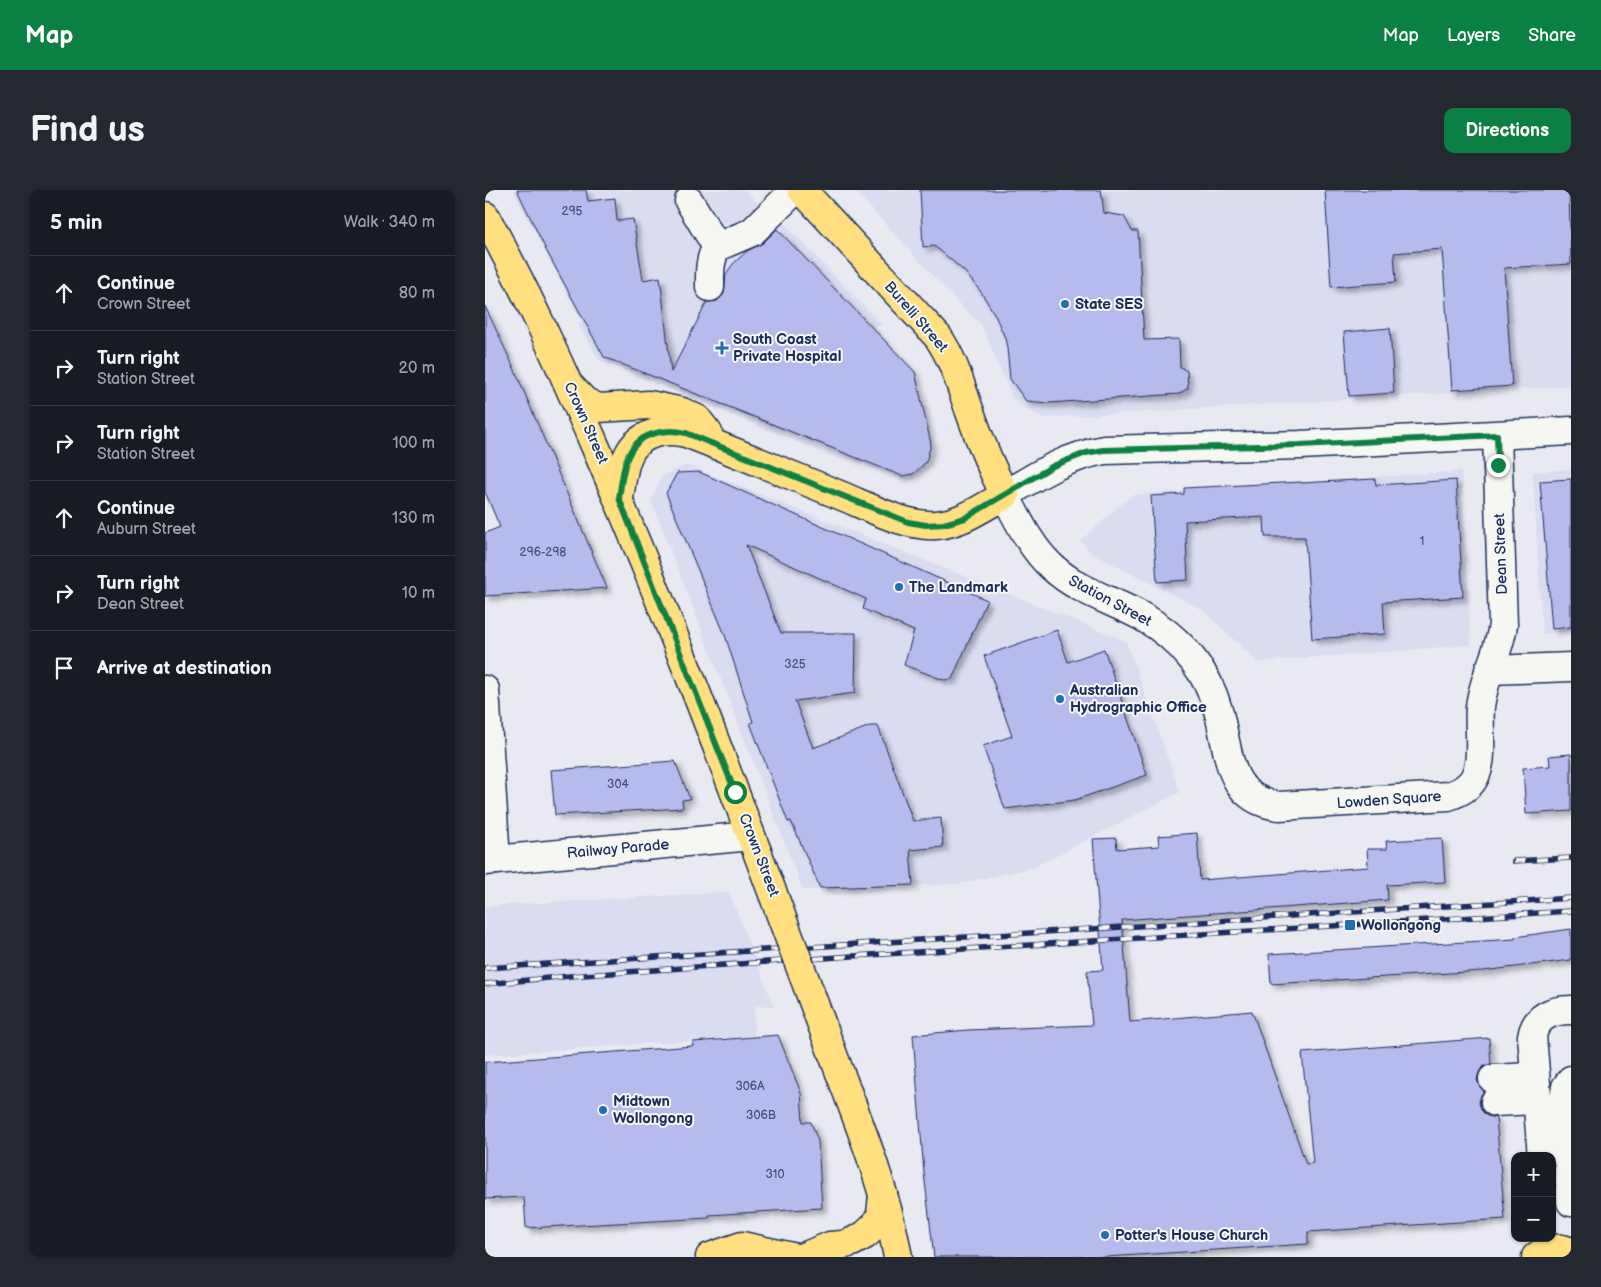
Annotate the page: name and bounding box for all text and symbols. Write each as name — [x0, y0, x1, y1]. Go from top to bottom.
text: Map — [25, 21, 73, 50]
text: Map — [1383, 25, 1419, 46]
text: Layers — [1447, 25, 1500, 46]
text: Share — [1528, 25, 1576, 46]
button: Directions — [1444, 108, 1571, 153]
text: Find us — [30, 109, 145, 152]
house number: 295 — [562, 204, 583, 219]
text: 5 min — [50, 210, 103, 235]
text: Walk · 340 m — [344, 213, 435, 232]
text: Continue — [97, 272, 175, 295]
street label: Burelli Street — [880, 278, 952, 357]
icon: ahead — [50, 279, 78, 307]
text: 80 m — [399, 284, 435, 303]
text: Crown Street — [97, 295, 191, 314]
place label: State SES — [1075, 295, 1143, 314]
marker: State SES — [1059, 298, 1071, 310]
place label: South Coast Private Hospital — [733, 330, 841, 366]
marker: South Coast Private Hospital — [715, 341, 729, 355]
text: Turn right — [97, 347, 180, 370]
icon: right — [50, 354, 78, 382]
text: 20 m — [399, 359, 435, 378]
text: Station Street — [97, 370, 195, 389]
street label: Crown Street — [559, 379, 613, 467]
text: Turn right — [97, 422, 180, 445]
icon: right — [50, 429, 78, 457]
text: 100 m — [392, 434, 435, 453]
text: Station Street — [97, 445, 195, 464]
route end — [1487, 454, 1510, 477]
text: Continue — [97, 497, 175, 520]
icon: ahead — [50, 504, 78, 532]
text: 130 m — [392, 509, 435, 528]
street label: Dean Street — [1490, 513, 1512, 595]
text: Auburn Street — [97, 520, 196, 539]
house number: 1 — [1420, 534, 1424, 549]
house number: 296-298 — [520, 545, 566, 560]
street label: Station Street — [1065, 571, 1155, 631]
text: Turn right — [97, 572, 180, 595]
place label: The Landmark — [909, 578, 1008, 597]
icon: right — [50, 579, 78, 607]
marker: The Landmark — [893, 581, 905, 593]
text: 10 m — [402, 584, 435, 603]
text: Dean Street — [97, 595, 184, 614]
icon: arrive — [50, 654, 78, 682]
text: Arrive at destination — [97, 657, 272, 680]
house number: 325 — [784, 657, 806, 672]
place label: Australian Hydrographic Office — [1069, 681, 1207, 717]
marker: Australian Hydrographic Office — [1054, 693, 1066, 705]
house number: 304 — [607, 777, 630, 792]
route start — [724, 781, 747, 804]
street label: Lowden Square — [1336, 787, 1442, 813]
street label: Crown Street — [734, 811, 784, 900]
street label: Railway Parade — [566, 835, 670, 863]
place label: Wollongong — [1361, 916, 1441, 935]
marker: Wollongong — [1343, 918, 1357, 932]
house number: 306A — [735, 1079, 765, 1094]
place label: Midtown Wollongong — [613, 1092, 693, 1128]
marker: Midtown Wollongong — [597, 1104, 609, 1116]
house number: 306B — [746, 1108, 776, 1123]
map controls — [1511, 1152, 1556, 1242]
button: + — [1511, 1152, 1556, 1197]
house number: 310 — [765, 1167, 785, 1182]
button: − — [1511, 1197, 1556, 1242]
place label: Potter's House Church — [1115, 1226, 1268, 1245]
marker: Potter's House Church — [1099, 1229, 1111, 1241]

